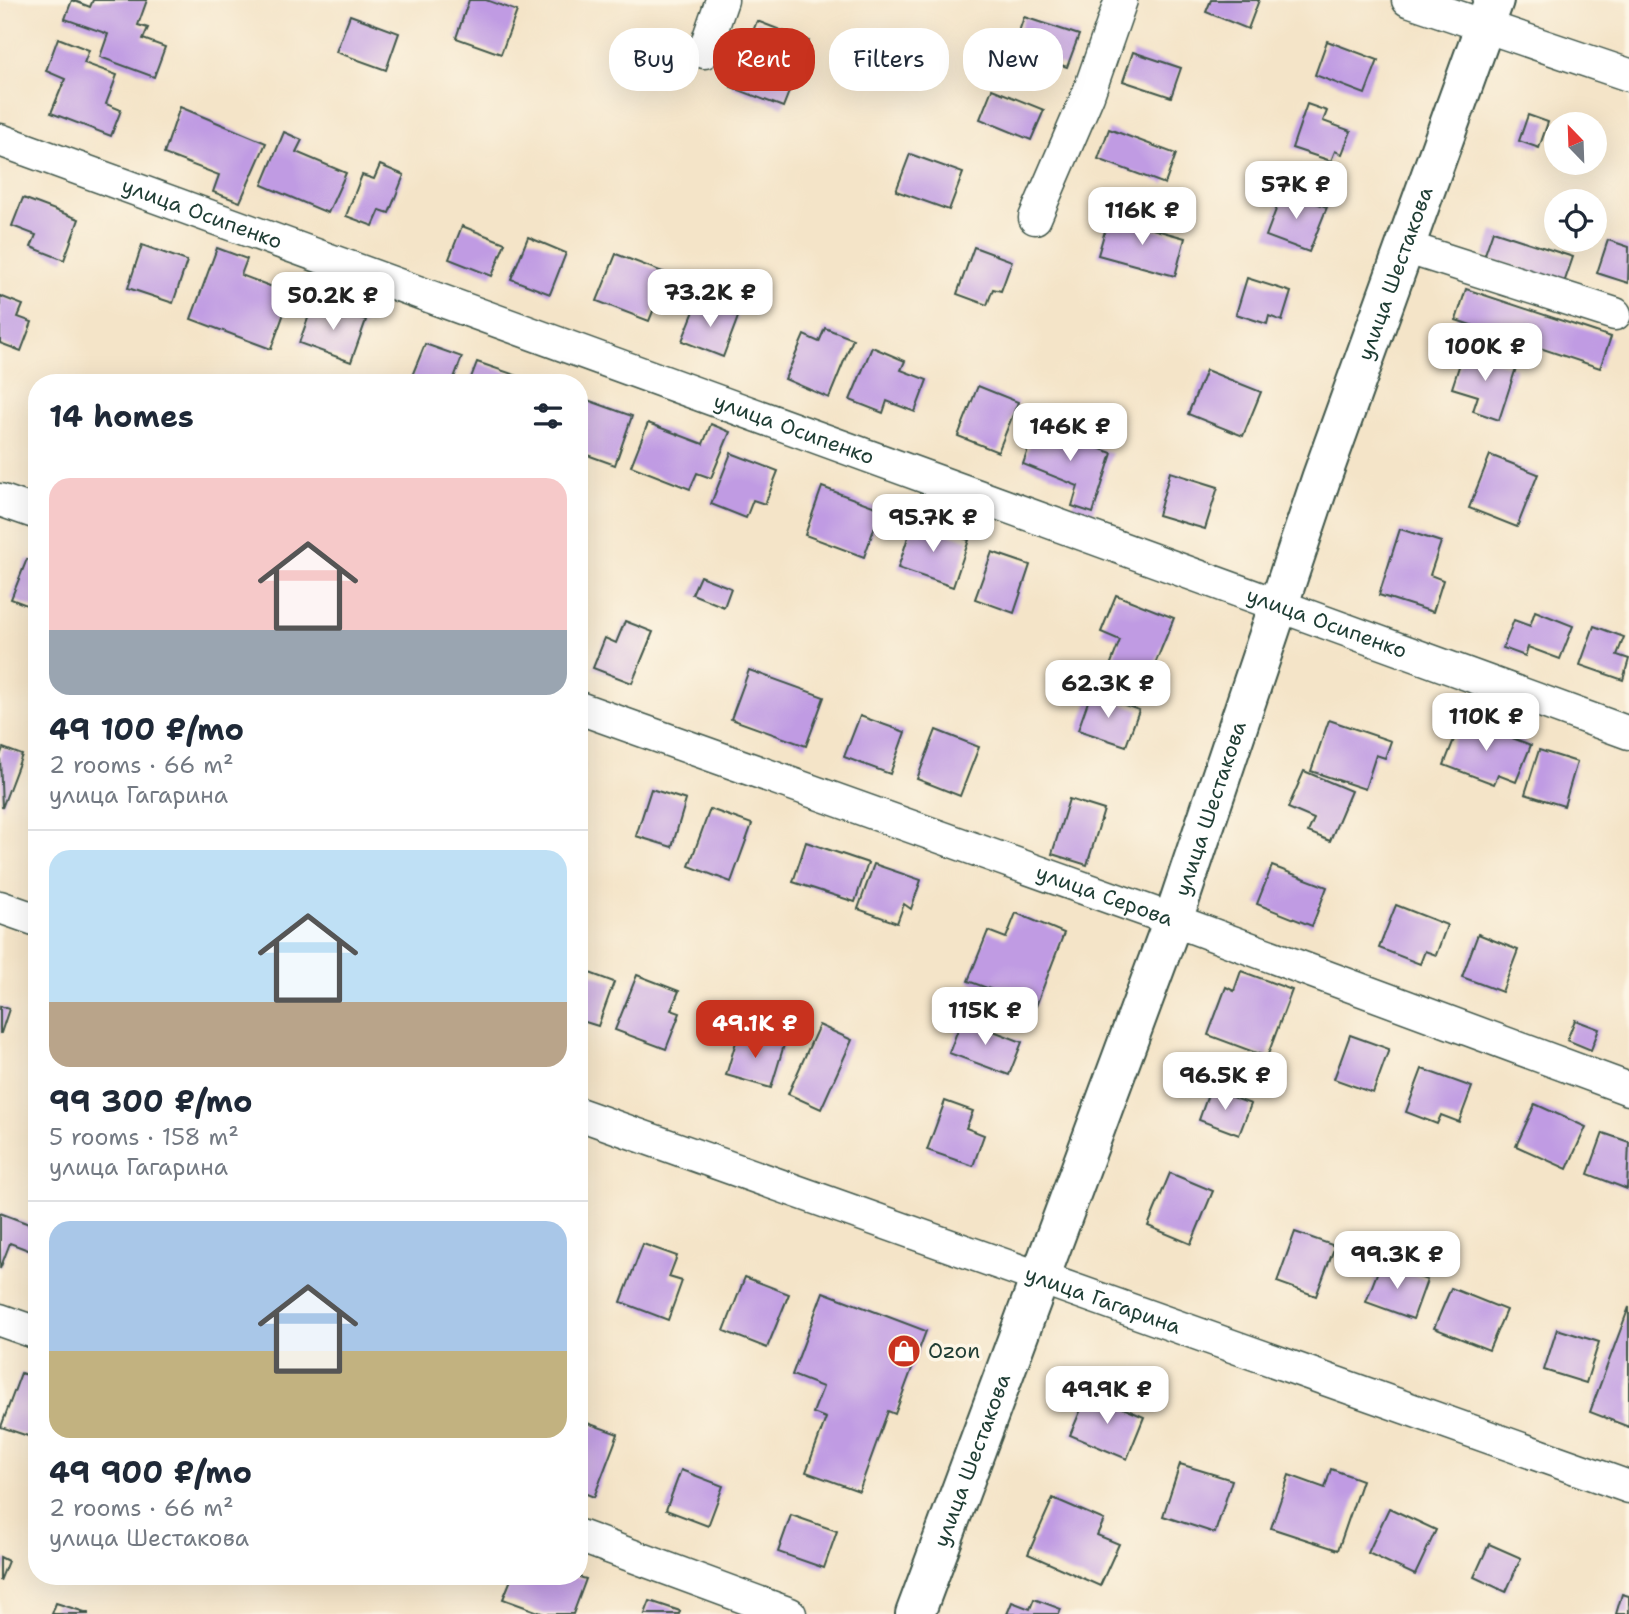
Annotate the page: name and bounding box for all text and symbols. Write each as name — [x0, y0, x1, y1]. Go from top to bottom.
chip: Buy — [609, 28, 699, 91]
chip: Rent — [713, 28, 815, 91]
chip: Filters — [829, 28, 949, 91]
chip: New — [963, 28, 1063, 91]
north arrow — [1544, 112, 1606, 175]
map controls — [1544, 112, 1607, 252]
pin: 57K ₽ — [1247, 162, 1345, 221]
text: 57K ₽ — [1261, 169, 1331, 199]
street label: улица Осипенко — [118, 171, 286, 256]
street label: улица Шестакова — [1351, 183, 1439, 364]
pin: 116K ₽ — [1085, 188, 1199, 247]
button: locate — [1544, 189, 1607, 252]
text: 116K ₽ — [1104, 195, 1180, 225]
pin: 73.2K ₽ — [645, 270, 775, 329]
pin: 50.2K ₽ — [268, 272, 398, 332]
text: 73.2K ₽ — [664, 277, 756, 307]
text: 50.2K ₽ — [287, 280, 379, 310]
pin: 100K ₽ — [1428, 324, 1542, 383]
text: 100K ₽ — [1444, 331, 1526, 361]
street label: улица Осипенко — [710, 387, 878, 471]
text: 14 homes — [49, 396, 194, 437]
icon: filters — [529, 397, 567, 435]
pin: 146K ₽ — [1013, 404, 1127, 463]
text: 146K ₽ — [1029, 411, 1111, 441]
pin: 95.7K ₽ — [868, 494, 998, 554]
text: 95.7K ₽ — [888, 502, 978, 532]
icon: home — [245, 523, 371, 649]
street label: улица Осипенко — [1243, 581, 1411, 665]
pin: 62.3K ₽ — [1043, 660, 1173, 720]
text: 62.3K ₽ — [1061, 668, 1155, 698]
pin: 110K ₽ — [1429, 694, 1543, 753]
text: 110K ₽ — [1448, 701, 1524, 731]
text: 49 100 ₽/mo — [49, 709, 244, 750]
street label: улица Шестакова — [1168, 717, 1253, 900]
text: 2 rooms · 66 m² — [49, 750, 234, 780]
text: улица Гагарина — [49, 780, 228, 810]
street label: улица Серова — [1032, 858, 1177, 933]
icon: home — [245, 895, 371, 1021]
pin: 115K ₽ — [928, 988, 1042, 1047]
text: 115K ₽ — [948, 995, 1022, 1025]
pin: 49.1K ₽ — [690, 1000, 820, 1060]
text: 49.1K ₽ — [712, 1008, 798, 1038]
pin: 96.5K ₽ — [1160, 1052, 1290, 1112]
text: 96.5K ₽ — [1179, 1060, 1271, 1090]
text: 99 300 ₽/mo — [49, 1081, 253, 1122]
text: 5 rooms · 158 m² — [49, 1122, 239, 1152]
text: улица Гагарина — [49, 1152, 228, 1182]
pin: 99.3K ₽ — [1332, 1232, 1462, 1291]
text: 99.3K ₽ — [1350, 1239, 1444, 1269]
street label: улица Гагарина — [1021, 1260, 1185, 1341]
icon: home — [245, 1266, 371, 1392]
shop icon: Ozon — [885, 1332, 923, 1370]
place label: Ozon — [928, 1337, 980, 1365]
pin: 49.9K ₽ — [1042, 1366, 1172, 1426]
street label: улица Шестакова — [927, 1370, 1017, 1551]
text: 49.9K ₽ — [1062, 1374, 1152, 1404]
text: 49 900 ₽/mo — [49, 1452, 252, 1493]
text: 2 rooms · 66 m² — [49, 1493, 234, 1523]
text: улица Шестакова — [49, 1523, 249, 1553]

